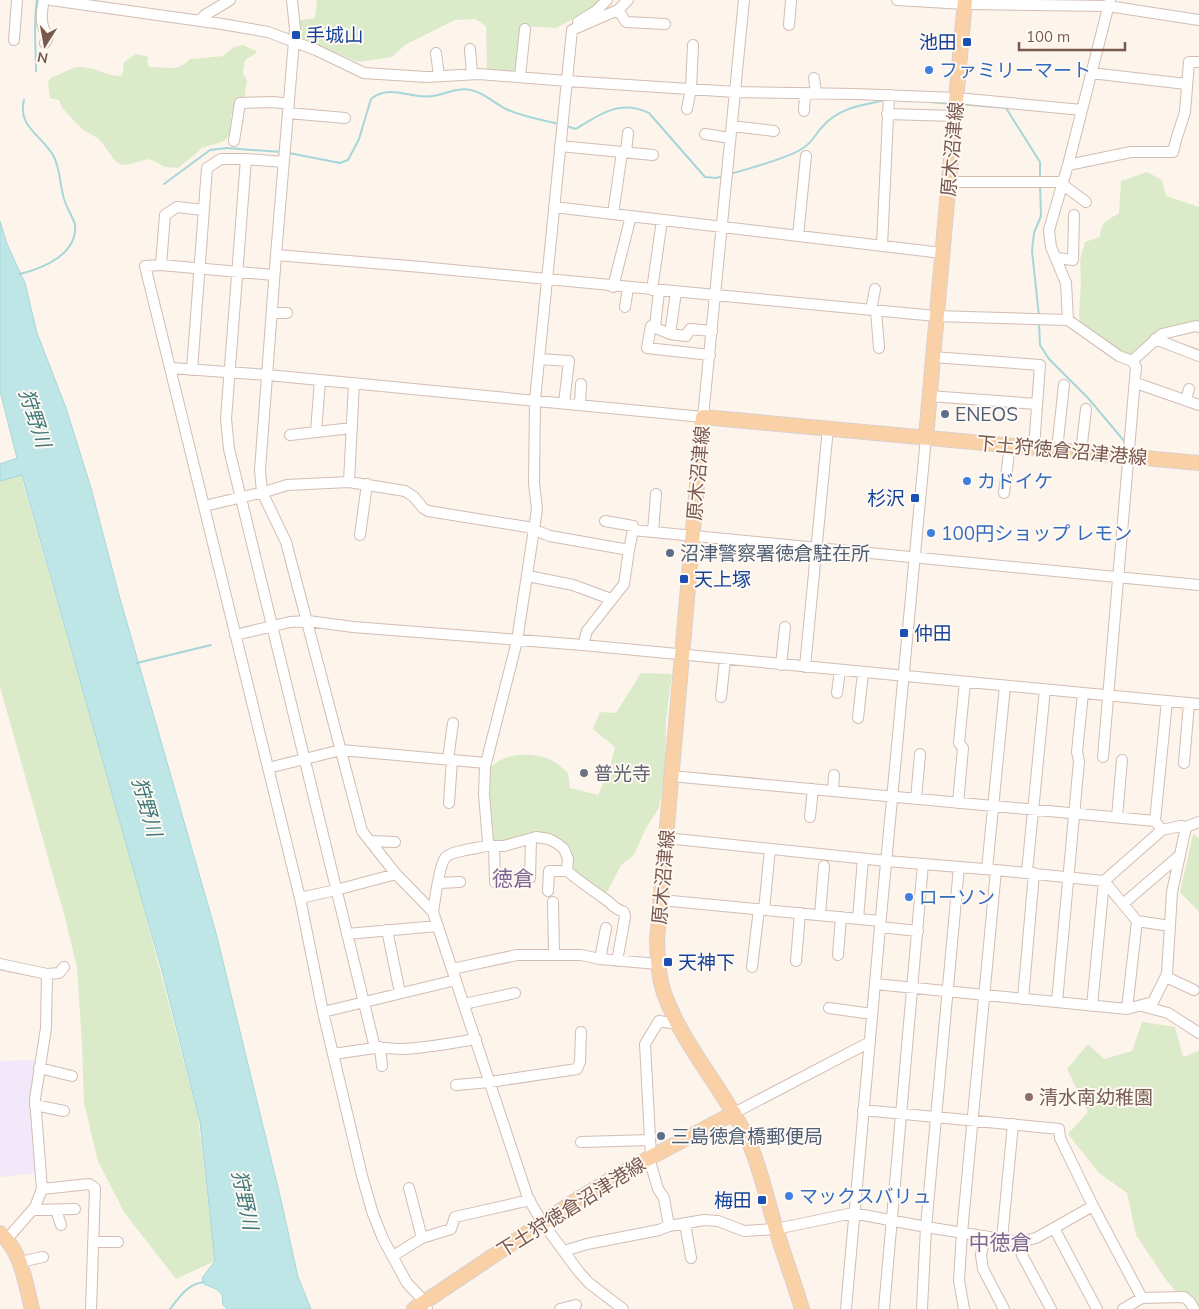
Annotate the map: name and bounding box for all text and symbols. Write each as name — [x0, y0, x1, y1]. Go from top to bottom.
north arrow — [20, 20, 70, 70]
scale bar — [1019, 20, 1125, 52]
place label: 手城山 — [306, 23, 363, 47]
text: 100 m — [1026, 27, 1070, 46]
marker: 手城山 — [290, 29, 302, 41]
place label: 池田 — [919, 30, 957, 54]
marker: 池田 — [961, 36, 973, 48]
text: N — [36, 48, 49, 68]
place label: ファミリーマート — [939, 58, 1091, 82]
marker: ファミリーマート — [923, 64, 935, 76]
street label: 原木沼津線 — [936, 101, 968, 197]
water label: 狩野川 — [14, 385, 57, 452]
place label: ENEOS — [955, 402, 1018, 426]
marker: ENEOS — [939, 408, 951, 420]
street label: 原木沼津線 — [682, 425, 714, 521]
street label: 下土狩徳倉沼津港線 — [976, 431, 1148, 469]
place label: カドイケ — [977, 469, 1053, 493]
marker: カドイケ — [961, 475, 973, 487]
place label: 杉沢 — [867, 486, 905, 510]
marker: 杉沢 — [909, 492, 921, 504]
place label: 100円ショップ レモン — [941, 521, 1132, 545]
marker: 100円ショップ レモン — [925, 527, 937, 539]
place label: 沼津警察署徳倉駐在所 — [680, 541, 870, 565]
marker: 沼津警察署徳倉駐在所 — [664, 547, 676, 559]
place label: 天上塚 — [694, 567, 751, 591]
marker: 天上塚 — [678, 573, 690, 585]
place label: 仲田 — [914, 621, 952, 645]
marker: 仲田 — [898, 627, 910, 639]
place label: 普光寺 — [594, 761, 651, 785]
marker: 普光寺 — [578, 767, 590, 779]
water label: 狩野川 — [127, 775, 168, 841]
street label: 原木沼津線 — [647, 829, 679, 925]
district label: 徳倉 — [492, 865, 534, 891]
place label: ローソン — [919, 885, 995, 909]
marker: ローソン — [903, 891, 915, 903]
place label: 天神下 — [678, 950, 735, 974]
marker: 天神下 — [662, 956, 674, 968]
place label: 清水南幼稚園 — [1039, 1085, 1153, 1109]
marker: 清水南幼稚園 — [1023, 1091, 1035, 1103]
place label: 三島徳倉橋郵便局 — [671, 1124, 823, 1148]
marker: 三島徳倉橋郵便局 — [655, 1130, 667, 1142]
street label: 下土狩徳倉沼津港線 — [492, 1152, 650, 1262]
water label: 狩野川 — [227, 1168, 264, 1234]
place label: マックスバリュ — [799, 1184, 931, 1208]
place label: 梅田 — [714, 1188, 752, 1212]
marker: マックスバリュ — [783, 1190, 795, 1202]
marker: 梅田 — [756, 1194, 768, 1206]
district label: 中徳倉 — [969, 1229, 1032, 1255]

